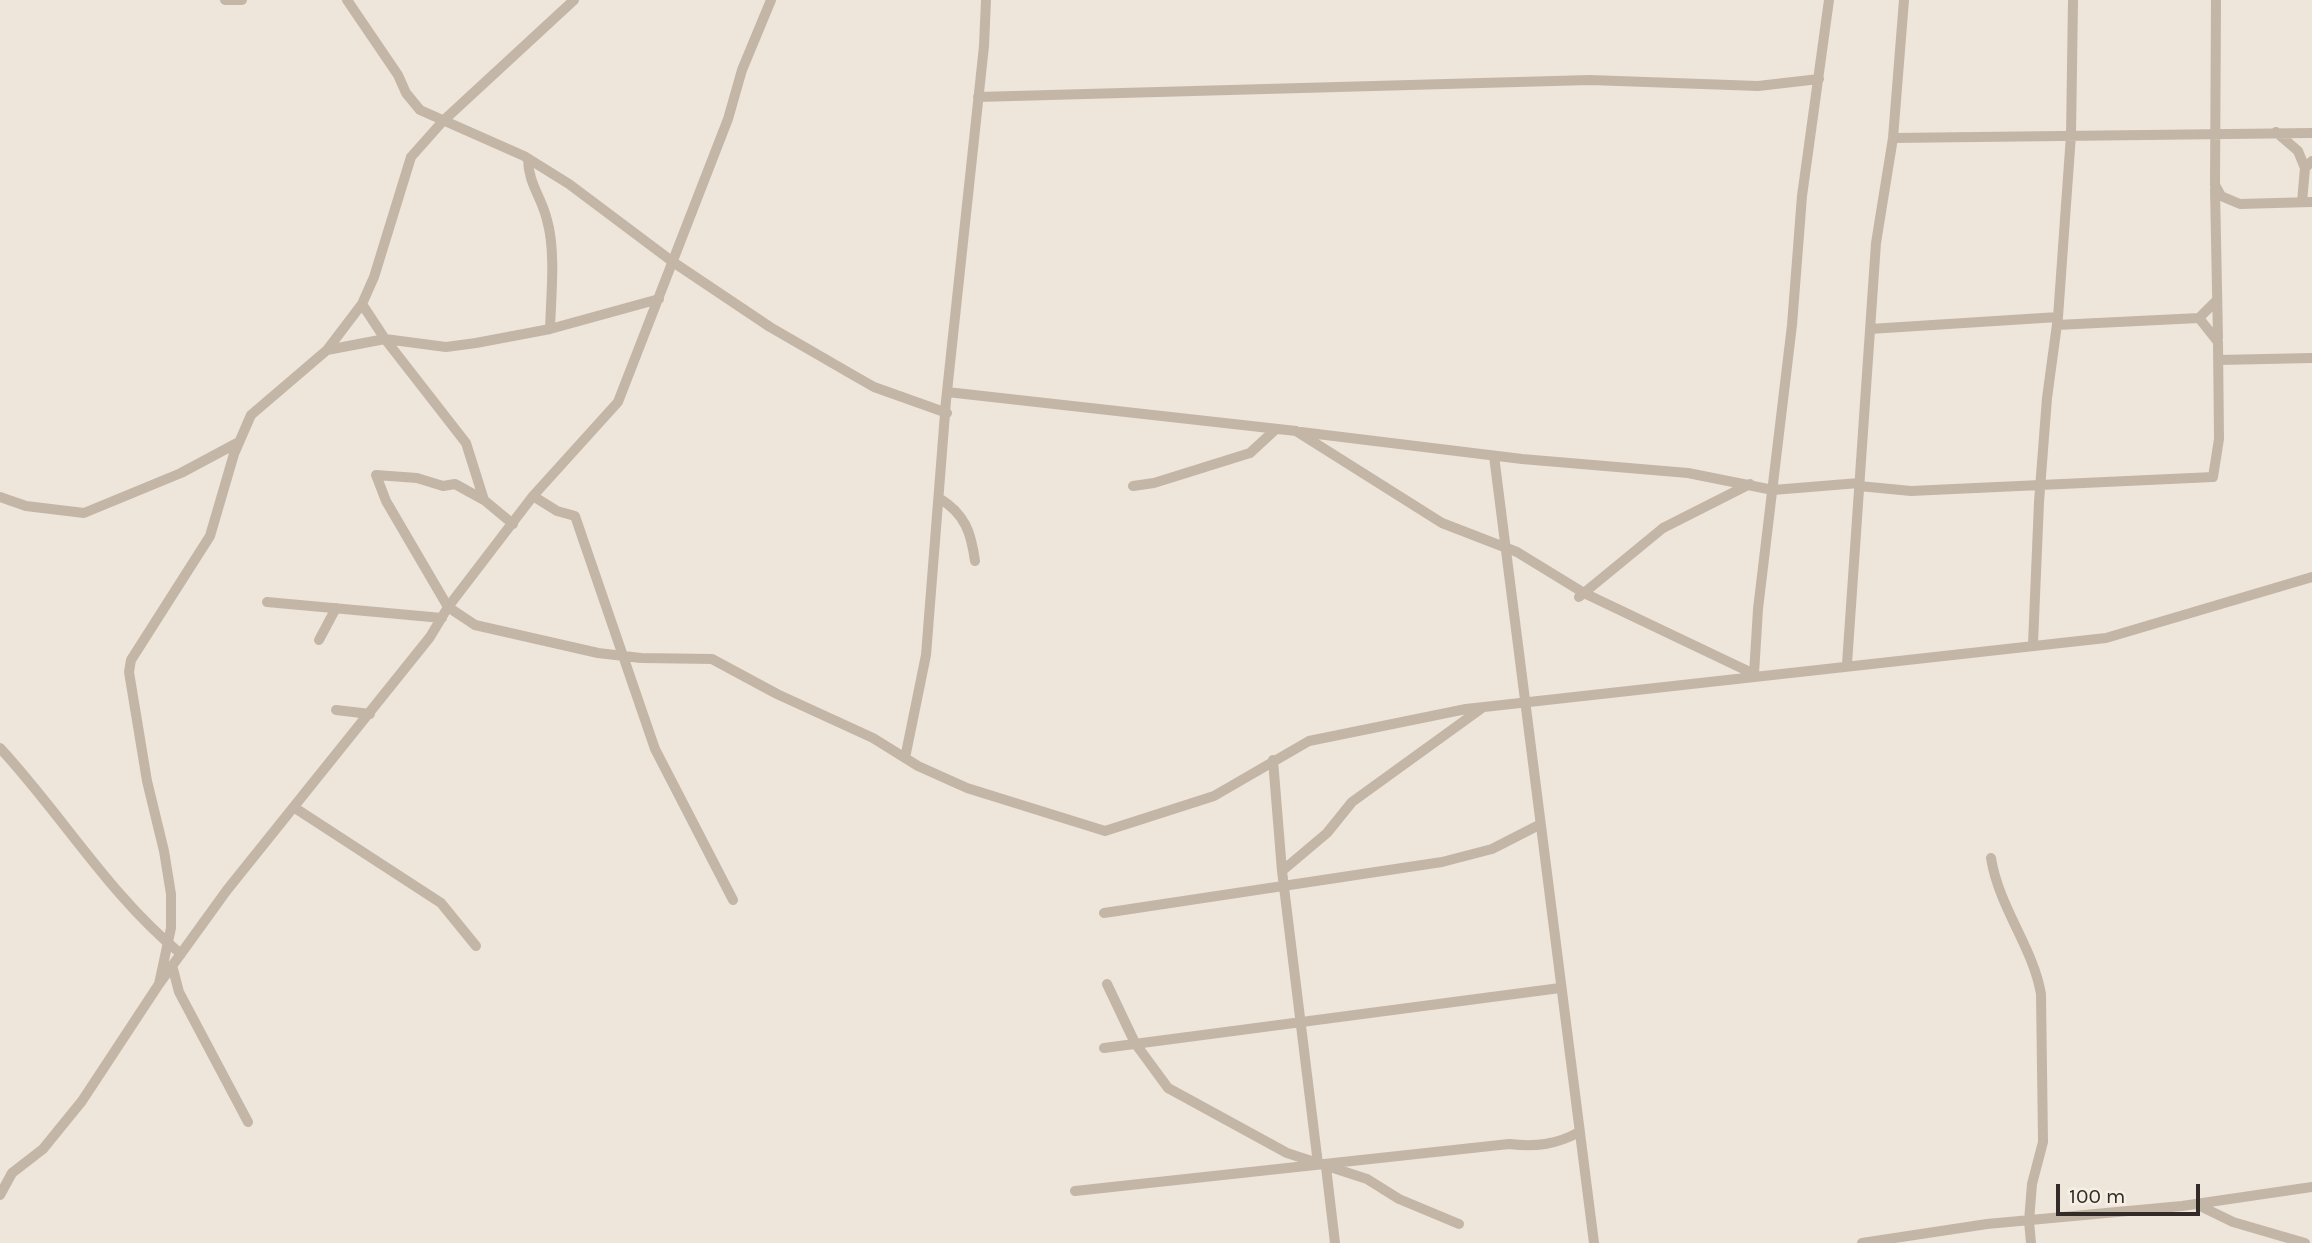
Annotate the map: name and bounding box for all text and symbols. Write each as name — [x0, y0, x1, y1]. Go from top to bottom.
scale bar — [2060, 1170, 2204, 1214]
text: 100 m — [2069, 1184, 2126, 1208]

